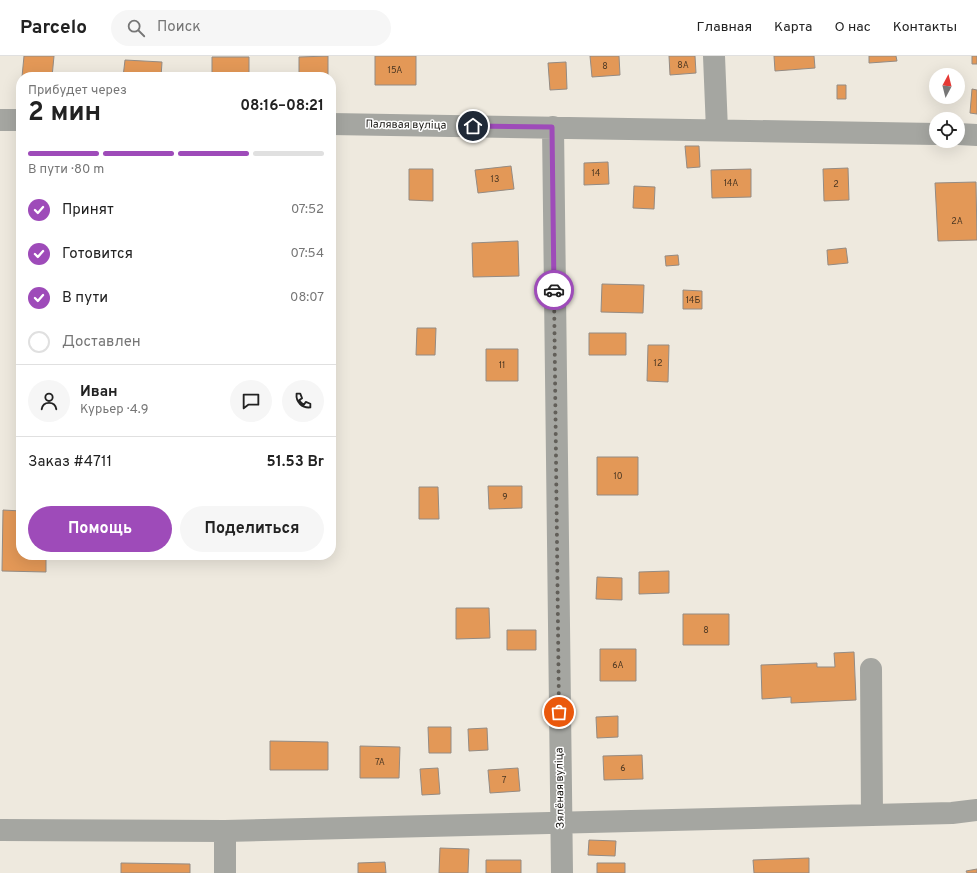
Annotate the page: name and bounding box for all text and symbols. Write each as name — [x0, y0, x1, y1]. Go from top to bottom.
search box — [111, 10, 391, 46]
text: Parcelo — [20, 16, 87, 40]
icon: search — [125, 17, 147, 39]
text: Поиск — [157, 18, 201, 37]
text: Главная — [697, 19, 752, 36]
text: Карта — [774, 19, 812, 36]
text: О нас — [834, 19, 871, 36]
text: Контакты — [893, 19, 957, 36]
house number: 8А — [677, 60, 689, 71]
house number: 8 — [602, 61, 608, 72]
house number: 15А — [388, 65, 402, 76]
north arrow — [929, 68, 965, 104]
map controls — [929, 68, 965, 148]
text: Прибудет через — [28, 83, 127, 99]
text: 2 мин — [28, 97, 101, 130]
text: 08:16–08:21 — [240, 97, 324, 116]
pin — [456, 109, 490, 143]
button: locate — [929, 112, 965, 148]
icon: home — [462, 115, 484, 137]
street label: Палявая вуліца — [365, 117, 447, 133]
text: В пути · 80 m — [28, 162, 104, 178]
house number: 14 — [592, 168, 601, 179]
house number: 13 — [491, 174, 499, 185]
house number: 14А — [724, 178, 738, 189]
house number: 2 — [833, 179, 839, 190]
icon: check — [28, 199, 50, 221]
text: Принят — [62, 201, 114, 220]
text: 07:52 — [291, 202, 324, 218]
house number: 2А — [951, 216, 963, 227]
icon: check — [28, 243, 50, 265]
text: Готовится — [62, 245, 133, 264]
text: 07:54 — [290, 246, 324, 262]
courier — [534, 270, 574, 310]
icon: car — [543, 279, 565, 301]
icon: check — [28, 287, 50, 309]
text: В пути — [62, 289, 108, 308]
text: 08:07 — [290, 290, 324, 306]
house number: 14Б — [686, 295, 700, 306]
text: Доставлен — [62, 333, 141, 352]
house number: 12 — [654, 358, 662, 369]
house number: 11 — [499, 360, 505, 371]
button: person — [28, 380, 70, 422]
button: chat — [230, 380, 272, 422]
button: phone — [282, 380, 324, 422]
text: Иван — [80, 383, 118, 402]
text: Курьер · 4.9 — [80, 402, 149, 418]
text: Заказ #4711 — [28, 453, 112, 472]
text: 51.53 Br — [267, 453, 324, 472]
house number: 10 — [613, 471, 623, 482]
house number: 9 — [502, 492, 508, 503]
button: Помощь — [28, 506, 172, 552]
button: Поделиться — [180, 506, 324, 552]
house number: 8 — [703, 625, 709, 636]
house number: 6А — [612, 660, 624, 671]
pin — [542, 695, 576, 729]
icon: bag — [548, 701, 570, 723]
street label: Зялёная вуліца — [552, 747, 568, 829]
house number: 7А — [375, 757, 385, 768]
house number: 6 — [620, 763, 626, 774]
house number: 7 — [502, 775, 507, 786]

